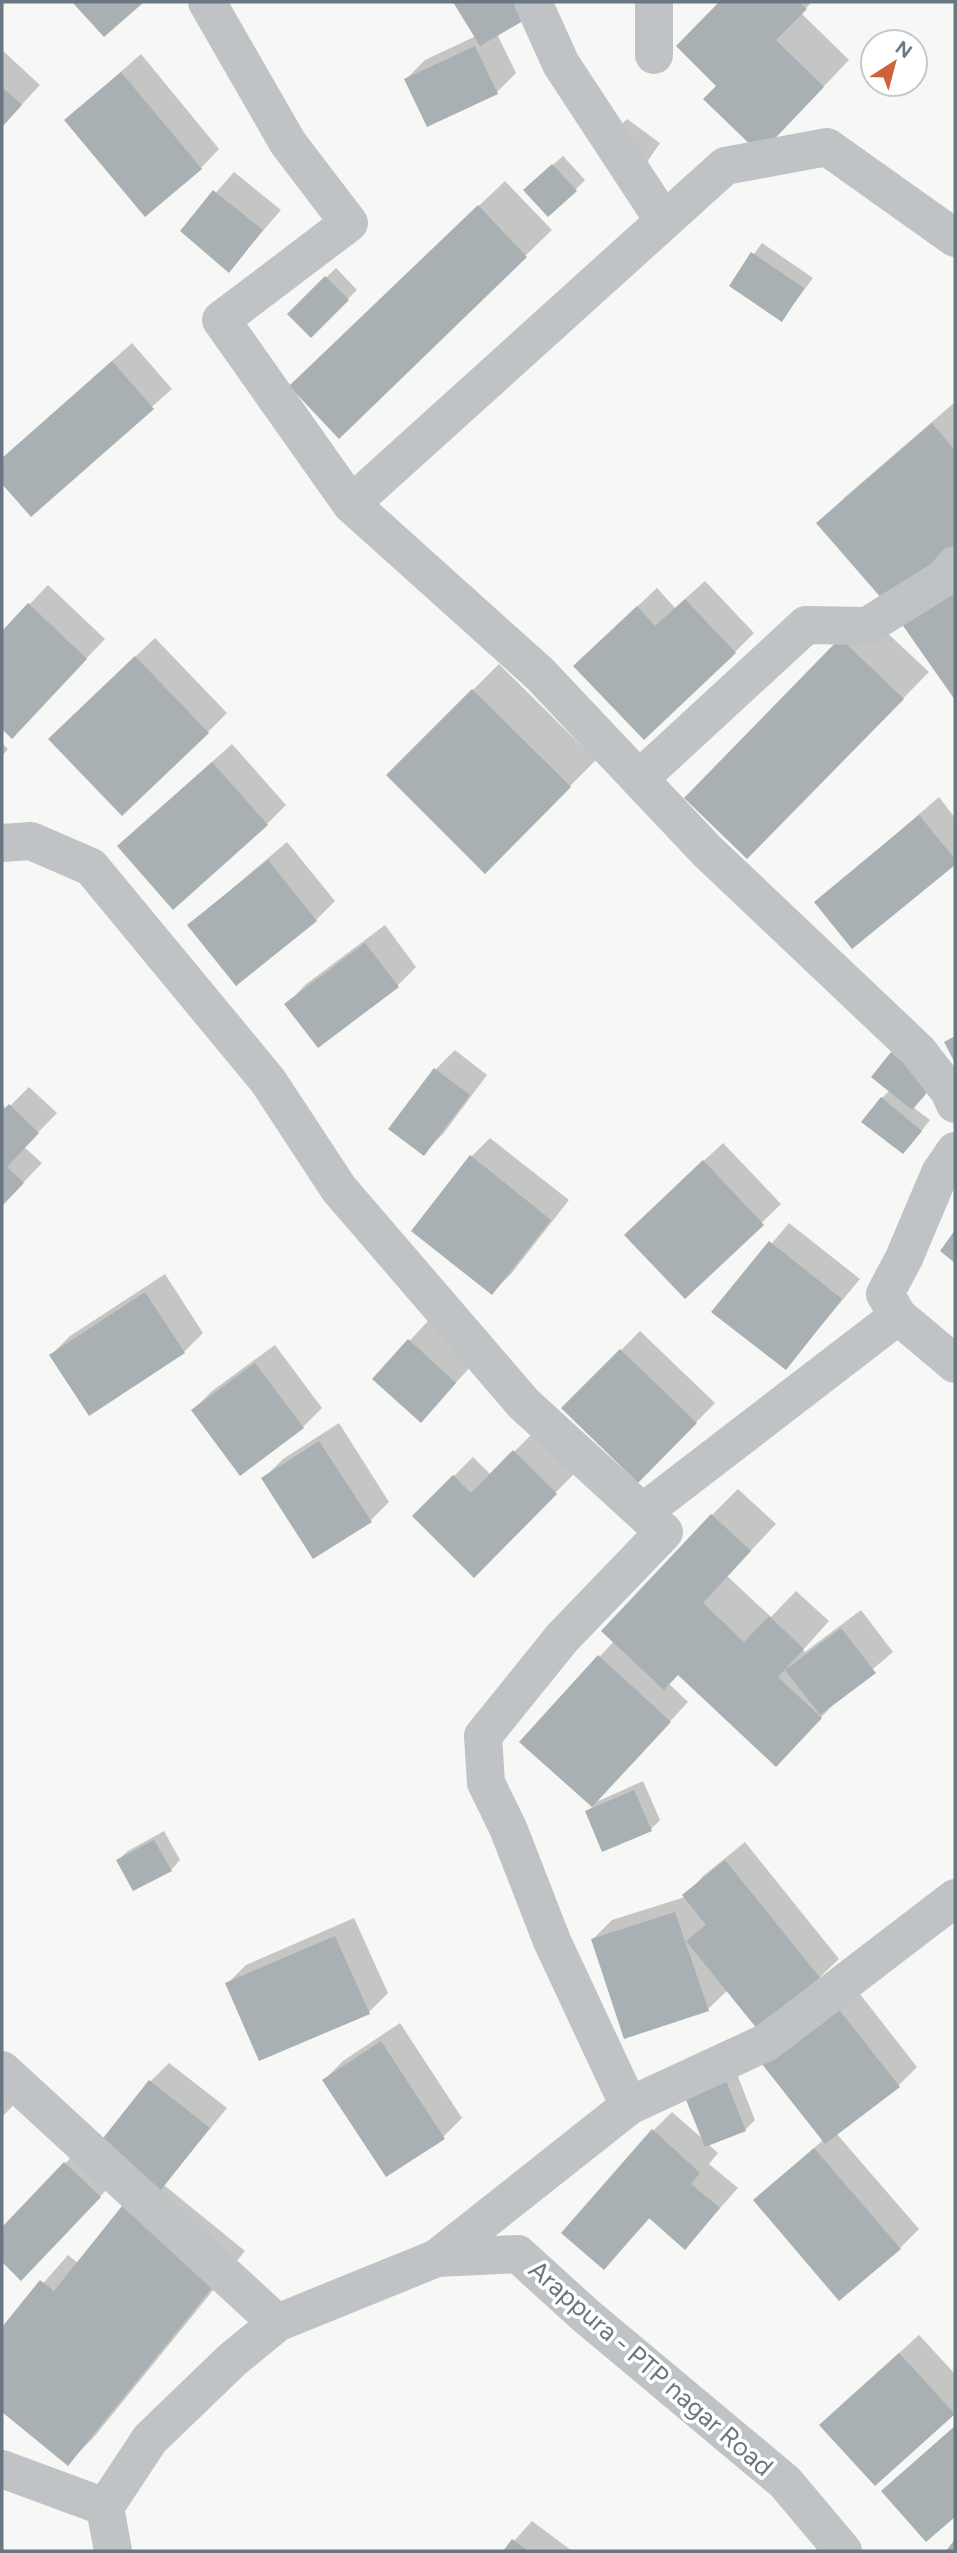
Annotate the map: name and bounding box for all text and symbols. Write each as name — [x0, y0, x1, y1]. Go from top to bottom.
north arrow — [859, 28, 929, 98]
text: N — [891, 36, 916, 63]
street label: Arappura - PTP nagar Road — [522, 2253, 780, 2483]

